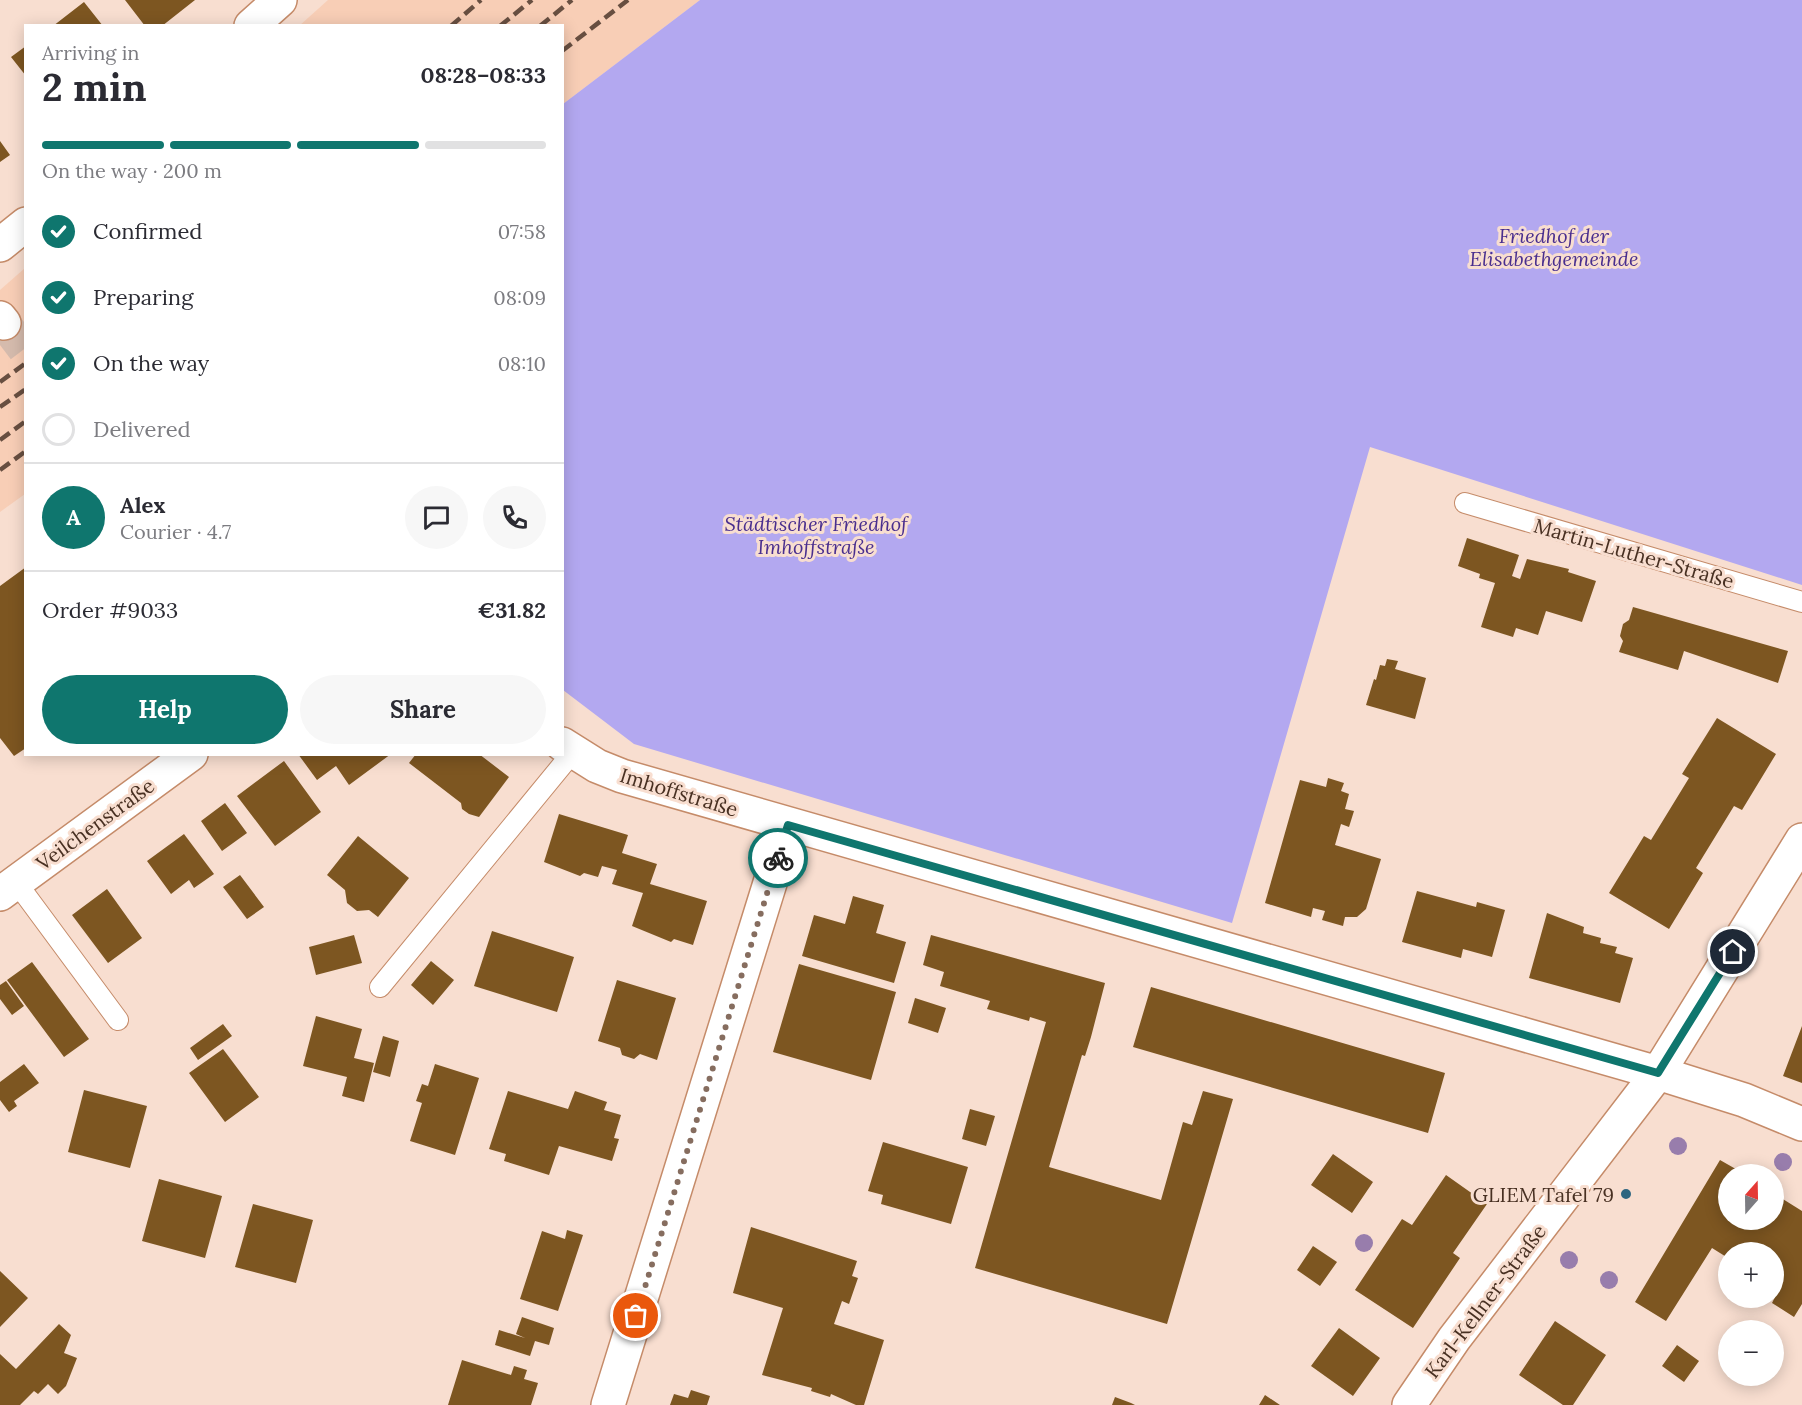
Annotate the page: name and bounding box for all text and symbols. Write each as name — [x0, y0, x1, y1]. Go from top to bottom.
text: Arriving in — [42, 40, 139, 65]
text: 08:28–08:33 — [421, 61, 546, 89]
text: 2 min — [42, 62, 147, 112]
text: On the way · 200 m — [42, 158, 222, 183]
icon: check — [42, 215, 75, 248]
text: Confirmed — [93, 217, 202, 245]
text: 07:58 — [498, 219, 546, 244]
park label: Friedhof der Elisabethgemeinde — [1470, 223, 1638, 271]
icon: check — [42, 281, 75, 314]
text: Preparing — [93, 283, 193, 311]
text: 08:09 — [493, 285, 546, 310]
icon: check — [42, 347, 75, 380]
text: On the way — [93, 349, 209, 377]
text: 08:10 — [498, 351, 546, 376]
text: Delivered — [93, 415, 191, 443]
button: chat — [405, 486, 468, 549]
button: phone — [483, 486, 546, 549]
text: Alex — [120, 491, 165, 519]
text: A — [66, 503, 81, 531]
park label: Städtischer Friedhof Imhoffstraße — [724, 511, 909, 559]
street label: Martin-Luther-Straße — [1531, 512, 1737, 594]
text: Courier · 4.7 — [120, 519, 231, 544]
text: Order #9033 — [42, 596, 178, 624]
text: €31.82 — [478, 596, 546, 624]
button: Help — [42, 675, 288, 744]
button: Share — [300, 675, 546, 744]
street label: Imhoffstraße — [617, 762, 741, 822]
street label: Veilchenstraße — [30, 773, 159, 876]
courier — [748, 828, 808, 888]
icon: bike — [762, 842, 795, 875]
pin — [1707, 926, 1758, 977]
icon: home — [1716, 935, 1749, 968]
north arrow — [1718, 1164, 1784, 1230]
map controls — [1718, 1164, 1784, 1386]
place label: GLIEM Tafel 79 — [1473, 1182, 1614, 1207]
marker: GLIEM Tafel 79 — [1619, 1187, 1633, 1201]
street label: Karl-Kellner-Straße — [1419, 1219, 1551, 1383]
button: + — [1718, 1242, 1784, 1308]
pin — [610, 1290, 661, 1341]
icon: bag — [619, 1299, 652, 1332]
button: − — [1718, 1320, 1784, 1386]

